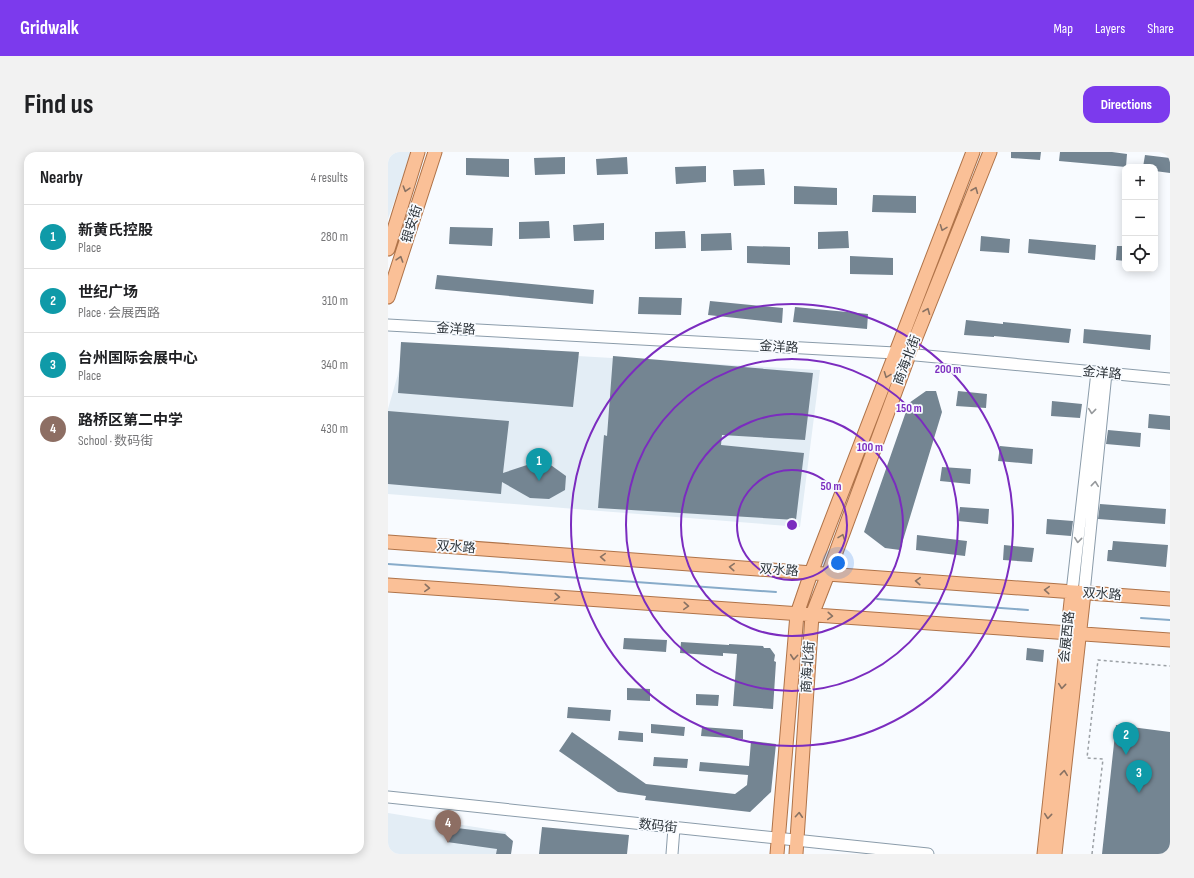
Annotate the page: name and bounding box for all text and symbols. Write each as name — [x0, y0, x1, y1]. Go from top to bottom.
text: Gridwalk — [20, 17, 79, 40]
text: Map — [1053, 20, 1073, 37]
text: Layers — [1095, 20, 1125, 37]
text: Share — [1147, 20, 1174, 37]
button: Directions — [1083, 86, 1170, 123]
text: Find us — [24, 88, 93, 121]
map controls — [1122, 164, 1158, 272]
button: + — [1122, 164, 1158, 200]
text: Nearby — [40, 168, 83, 188]
text: 4 results — [311, 170, 348, 186]
one-way arrow — [403, 186, 411, 193]
one-way arrow — [970, 186, 978, 194]
button: − — [1122, 200, 1158, 236]
street label: 银安街 — [398, 203, 426, 245]
text: 新黄氏控股 — [78, 221, 153, 240]
one-way arrow — [940, 224, 948, 231]
text: 1 — [50, 229, 56, 245]
text: 280 m — [321, 229, 348, 245]
button: locate — [1122, 236, 1158, 272]
text: Place — [78, 240, 101, 256]
one-way arrow — [395, 256, 404, 263]
text: 世纪广场 — [78, 283, 138, 302]
text: 2 — [50, 293, 56, 309]
text: 310 m — [322, 293, 348, 309]
text: Place · 会展西路 — [78, 305, 160, 321]
one-way arrow — [922, 307, 930, 314]
street label: 金洋路 — [436, 320, 476, 338]
street label: 商海北街 — [890, 333, 924, 387]
street label: 金洋路 — [759, 338, 799, 356]
text: 台州国际会展中心 — [78, 349, 198, 368]
text: 3 — [50, 357, 56, 373]
text: 340 m — [321, 357, 348, 373]
text: 200 m — [935, 362, 961, 377]
street label: 金洋路 — [1082, 363, 1122, 383]
text: Place — [78, 368, 101, 384]
one-way arrow — [883, 372, 891, 379]
text: 150 m — [896, 401, 922, 416]
one-way arrow — [1088, 408, 1097, 414]
text: 路桥区第二中学 — [78, 411, 183, 430]
text: 4 — [50, 421, 56, 437]
text: 430 m — [321, 421, 348, 437]
text: School · 数码街 — [78, 433, 153, 449]
text: 100 m — [857, 440, 883, 455]
pin: 1 — [526, 448, 552, 481]
text: 50 m — [821, 479, 841, 494]
one-way arrow — [1090, 481, 1099, 487]
centre of rings — [785, 518, 799, 532]
one-way arrow — [837, 534, 845, 541]
one-way arrow — [1074, 537, 1083, 543]
street label: 双水路 — [436, 538, 476, 556]
one-way arrow — [599, 553, 606, 562]
your location — [828, 553, 848, 573]
street label: 双水路 — [759, 561, 799, 579]
one-way arrow — [729, 562, 735, 571]
one-way arrow — [915, 576, 921, 585]
one-way arrow — [424, 583, 430, 592]
street label: 双水路 — [1082, 585, 1122, 603]
one-way arrow — [1044, 586, 1050, 595]
one-way arrow — [554, 593, 560, 602]
one-way arrow — [683, 602, 689, 611]
street label: 会展西路 — [1056, 610, 1078, 664]
one-way arrow — [827, 612, 833, 621]
street label: 商海北街 — [798, 640, 818, 694]
one-way arrow — [789, 654, 798, 660]
one-way arrow — [1058, 683, 1067, 690]
pin: 2 — [1113, 722, 1139, 755]
pin: 3 — [1126, 760, 1152, 793]
one-way arrow — [1059, 770, 1068, 777]
pin: 4 — [435, 810, 461, 843]
one-way arrow — [795, 812, 804, 818]
one-way arrow — [1043, 813, 1052, 819]
street label: 数码街 — [638, 816, 678, 836]

